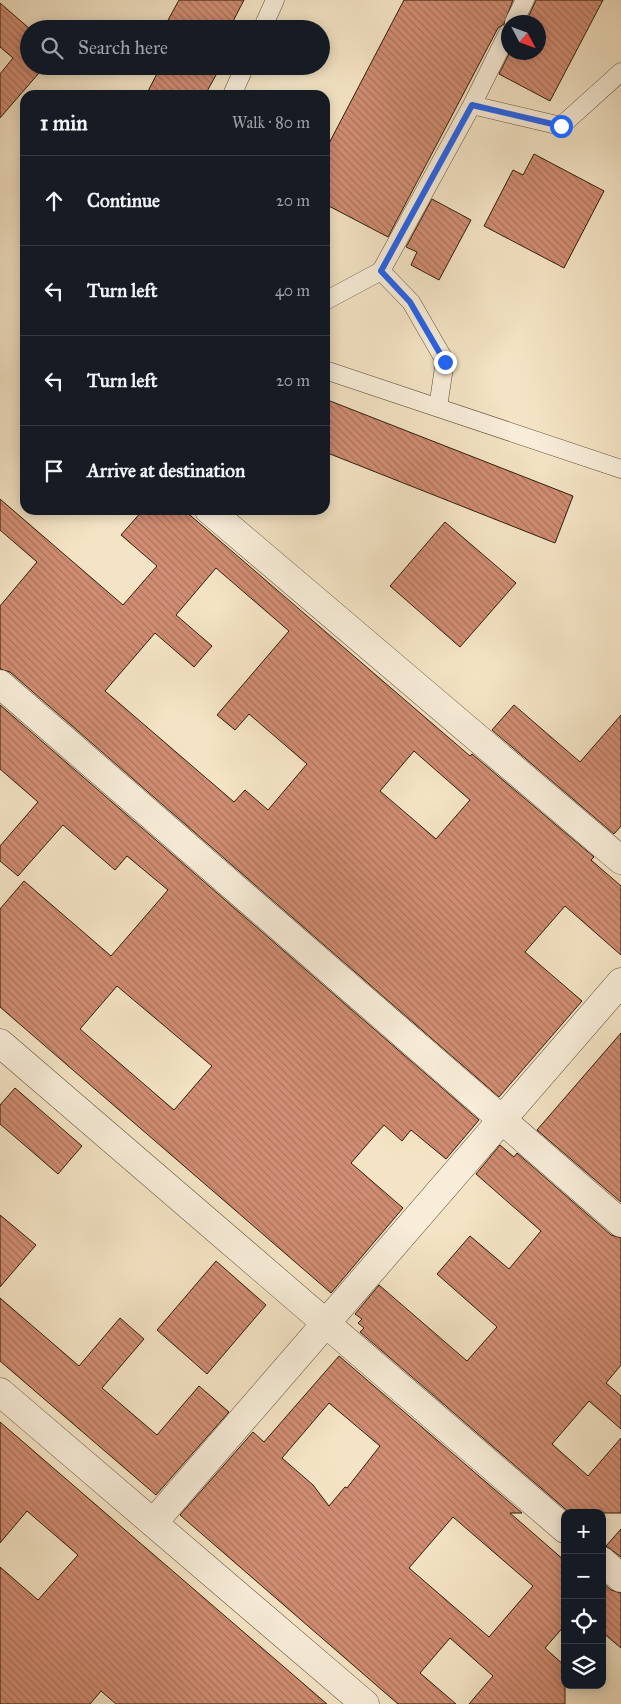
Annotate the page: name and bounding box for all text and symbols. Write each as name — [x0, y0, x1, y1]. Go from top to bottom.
north arrow — [501, 15, 546, 60]
search box — [20, 20, 330, 75]
icon: search — [38, 34, 66, 62]
text: Search here — [78, 36, 168, 59]
text: 1 min — [40, 110, 88, 136]
text: Walk · 80 m — [232, 113, 310, 132]
route start — [550, 115, 573, 138]
icon: ahead — [40, 187, 68, 215]
text: Continue — [87, 189, 160, 212]
text: 20 m — [276, 191, 310, 210]
icon: left — [40, 277, 68, 305]
text: Turn left — [87, 279, 157, 302]
text: 40 m — [275, 281, 310, 300]
route end — [434, 351, 457, 374]
icon: left — [40, 367, 68, 395]
text: Turn left — [87, 369, 157, 392]
text: 20 m — [276, 371, 310, 390]
icon: arrive — [40, 457, 68, 485]
text: Arrive at destination — [87, 459, 245, 482]
map controls — [561, 1509, 606, 1689]
button: + — [561, 1509, 606, 1554]
button: − — [561, 1554, 606, 1599]
button: locate — [561, 1599, 606, 1644]
button: layers — [561, 1644, 606, 1689]

